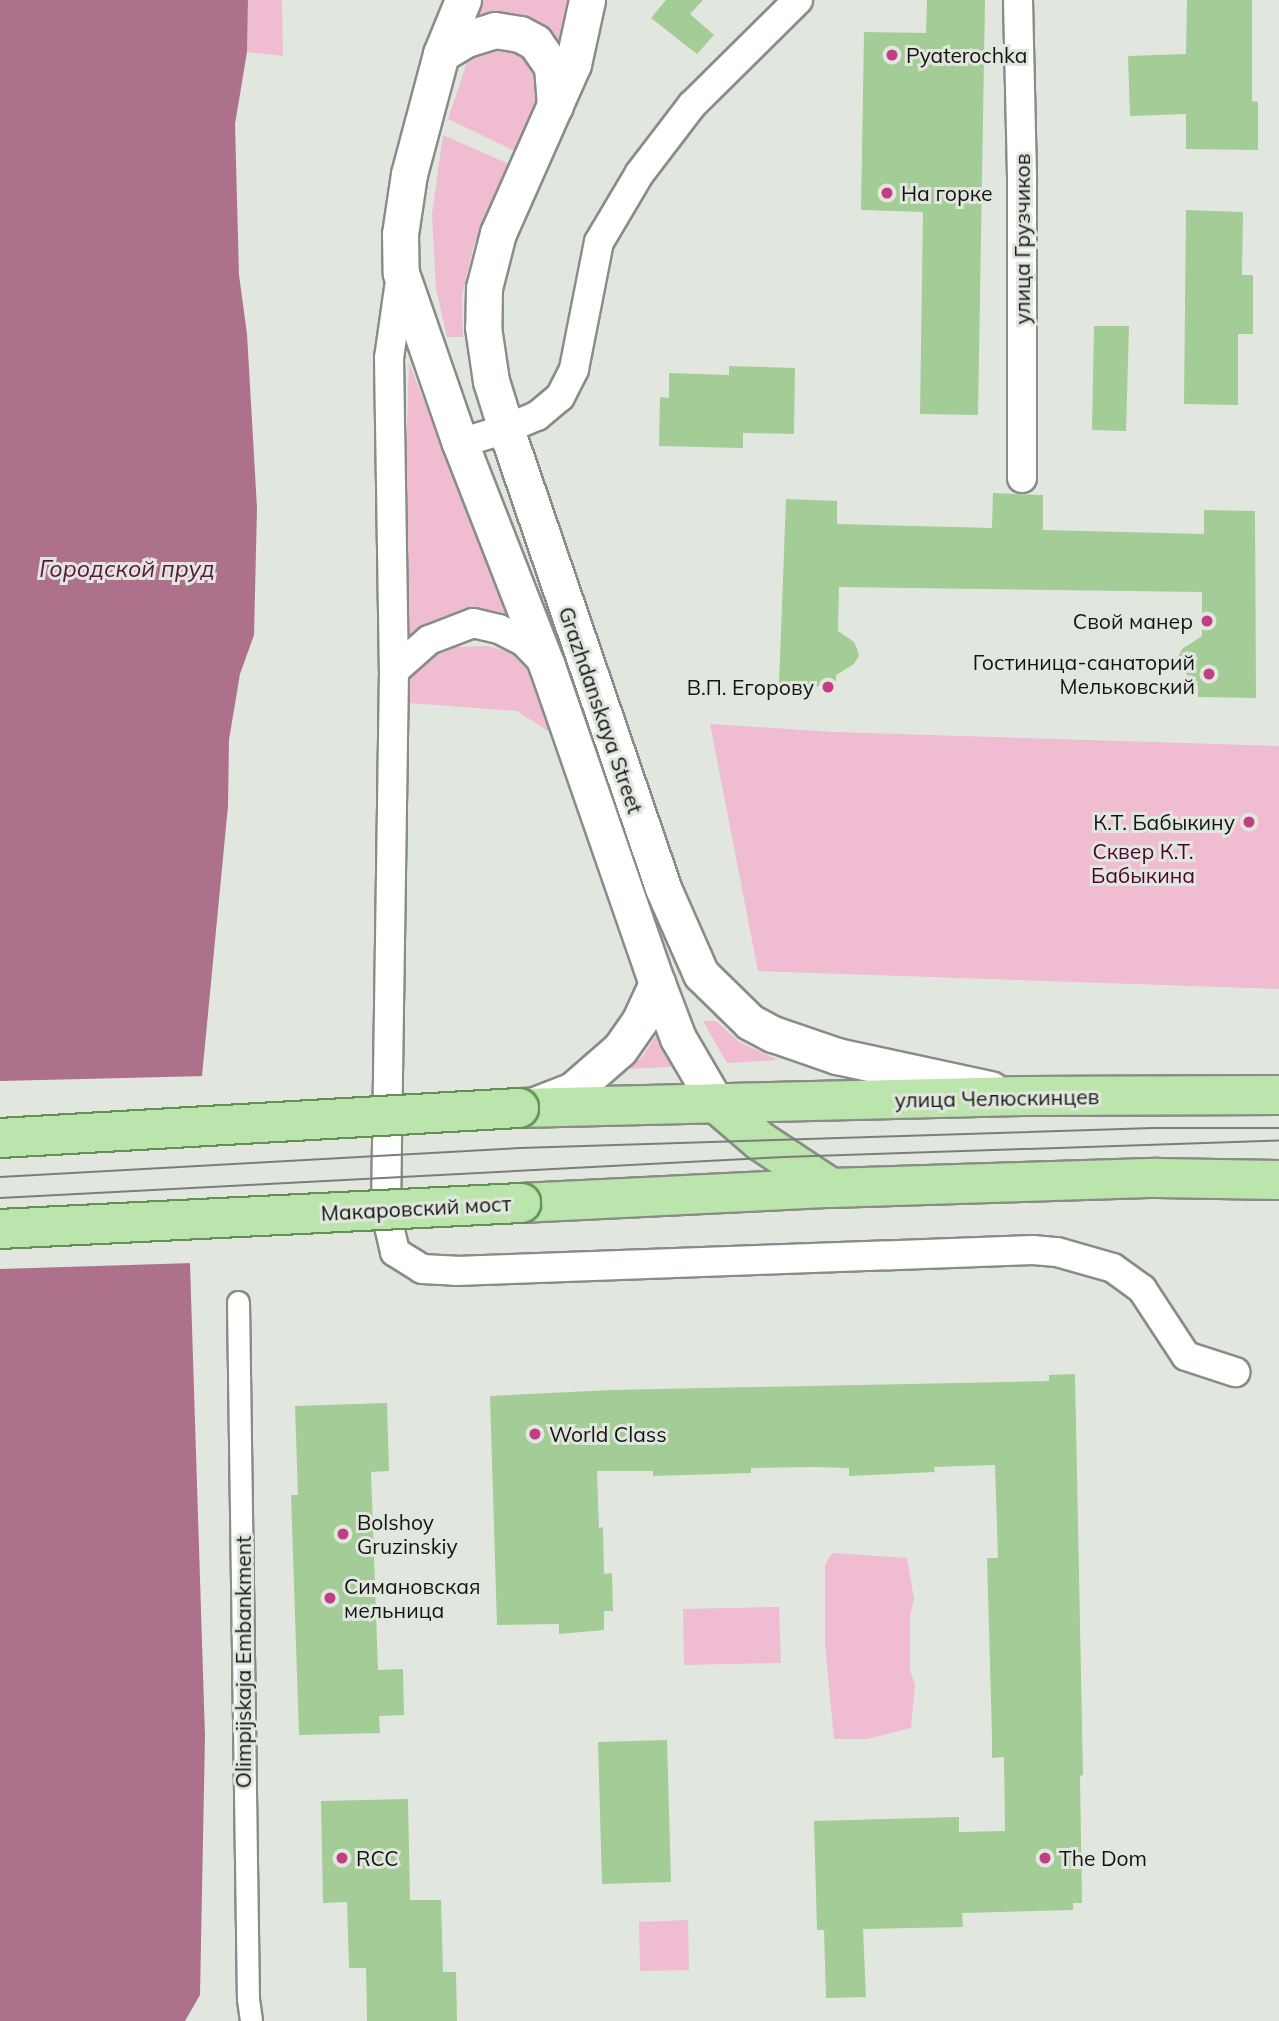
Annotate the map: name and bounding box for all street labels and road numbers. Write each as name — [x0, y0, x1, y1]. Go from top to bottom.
street label: улица Грузчиков — [1009, 154, 1035, 324]
street label: Grazhdanskaya Street — [554, 603, 648, 817]
street label: улица Челюскинцев — [894, 1084, 1100, 1112]
street label: Макаровский мост — [320, 1190, 512, 1226]
street label: Olimpijskaja Embankment — [230, 1536, 256, 1788]

